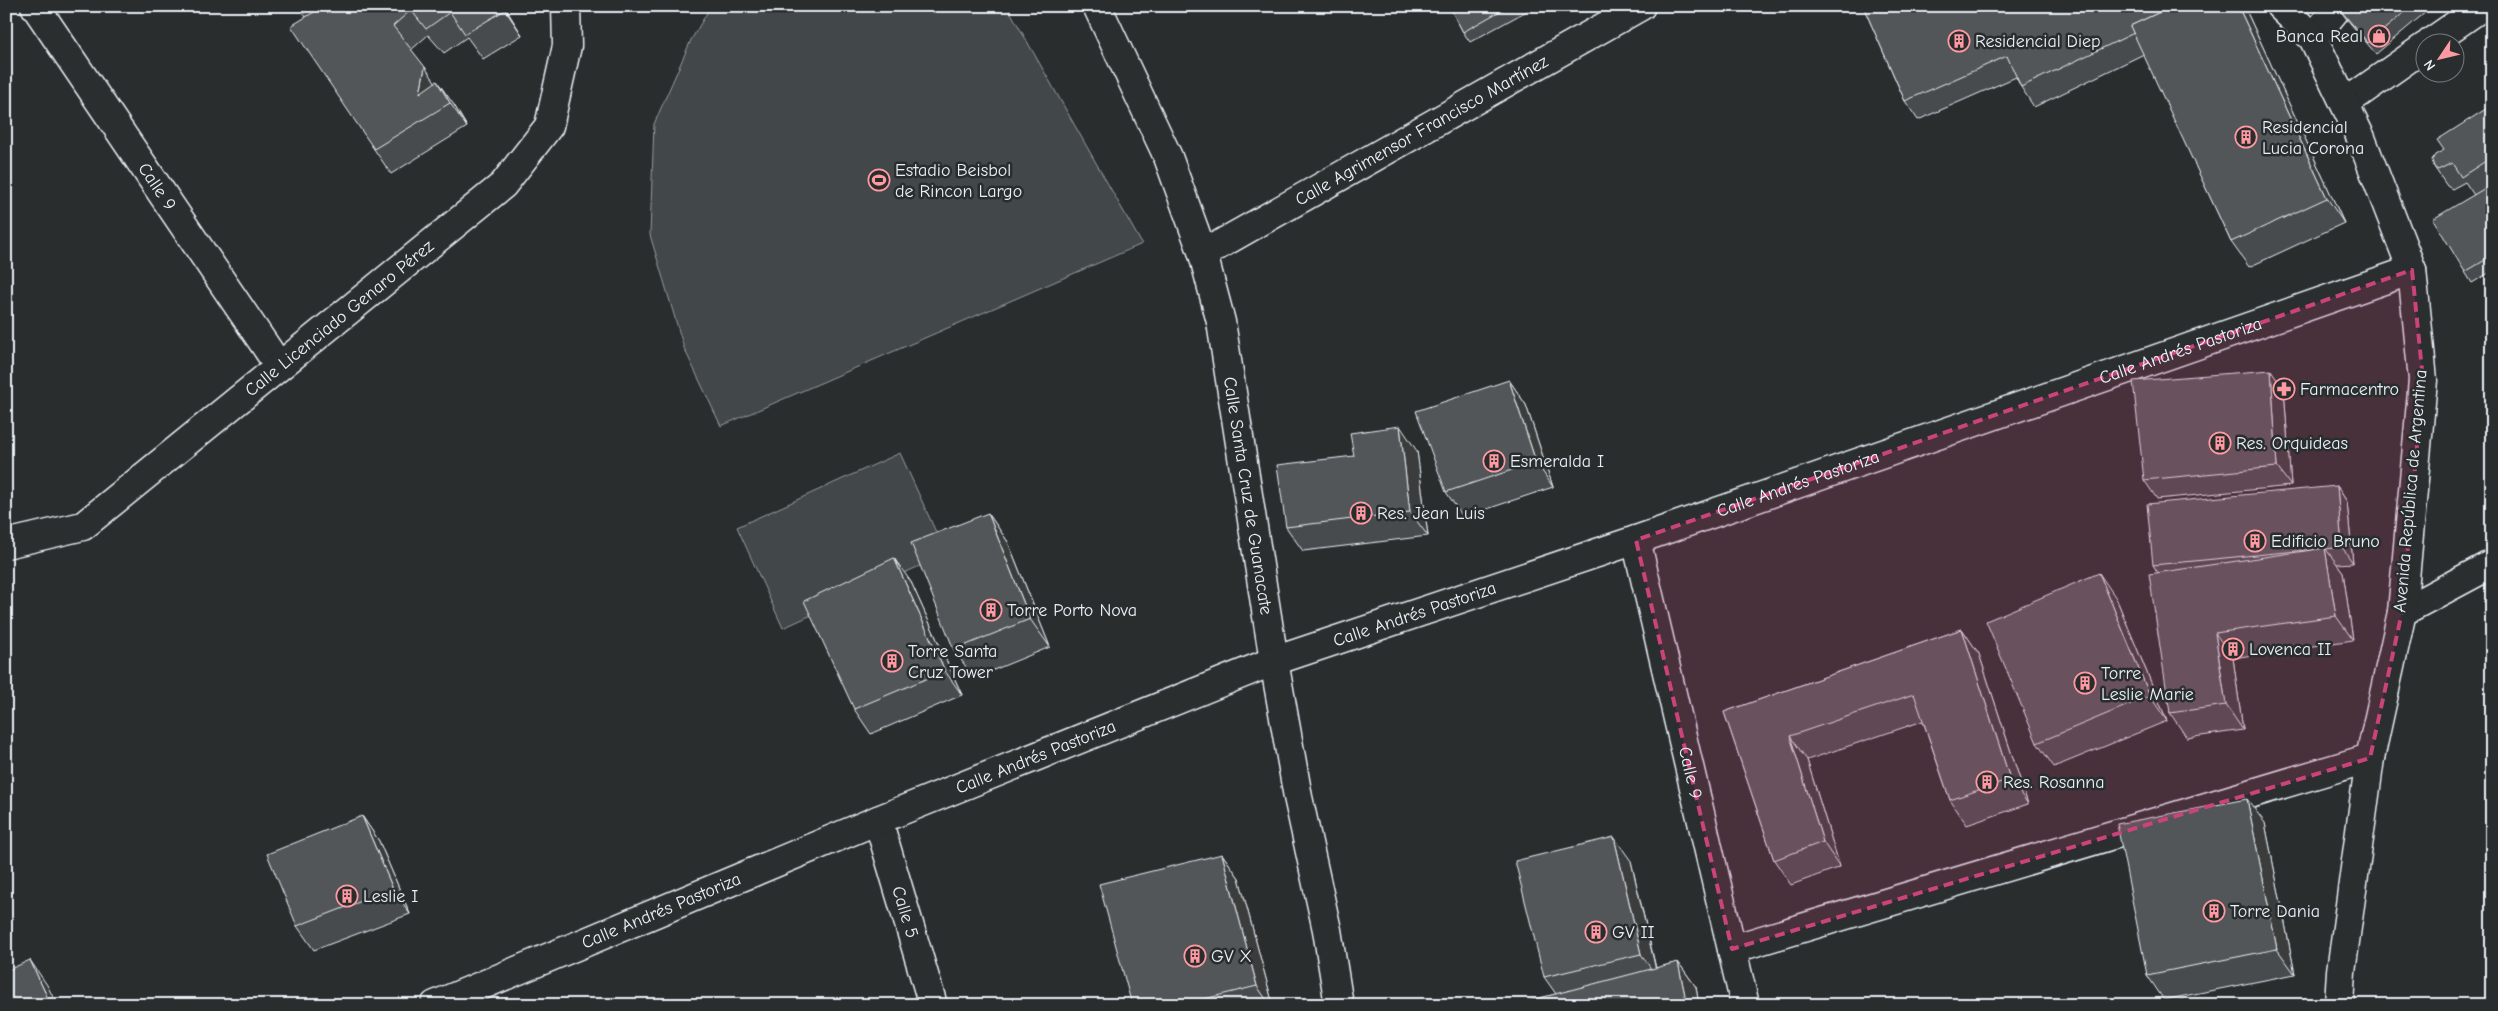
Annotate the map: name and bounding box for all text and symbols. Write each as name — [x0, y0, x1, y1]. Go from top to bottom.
shop icon: Banca Real — [2367, 24, 2391, 48]
place label: Banca Real — [2276, 26, 2363, 47]
building icon: Residencial Diep — [1947, 29, 1971, 53]
place label: Residencial Diep — [1975, 31, 2101, 52]
north arrow — [2416, 32, 2466, 82]
street label: Calle Agrimensor Francisco Martínez — [1292, 51, 1552, 211]
text: N — [2420, 57, 2439, 74]
place label: Residencial Lucia Corona — [2262, 117, 2364, 159]
building icon: Residencial Lucia Corona — [2234, 125, 2258, 149]
street label: Calle 9 — [133, 159, 180, 215]
place label: Estadio Beisbol de Rincon Largo — [895, 160, 1022, 202]
sports icon: Estadio Beisbol de Rincon Largo — [867, 168, 891, 192]
street label: Calle Licenciado Genaro Pérez — [241, 236, 438, 401]
street label: Calle Andrés Pastoriza — [2097, 313, 2265, 389]
street label: Avenida República de Argentina — [2389, 369, 2432, 614]
street label: Calle Santa Cruz de Guanacate — [1219, 375, 1277, 616]
pharmacy icon: Farmacentro — [2272, 377, 2296, 401]
place label: Farmacentro — [2300, 379, 2399, 400]
building icon: Res. Orquideas — [2208, 431, 2232, 455]
place label: Res. Orquideas — [2236, 433, 2348, 454]
street label: Calle Andrés Pastoriza — [1714, 446, 1882, 522]
building icon: Esmeralda I — [1482, 449, 1506, 473]
place label: Esmeralda I — [1510, 451, 1604, 472]
building icon: Res. Jean Luis — [1349, 501, 1373, 525]
place label: Res. Jean Luis — [1377, 503, 1485, 524]
building icon: Edificio Bruno — [2243, 529, 2267, 553]
place label: Edificio Bruno — [2271, 531, 2380, 552]
street label: Calle Andrés Pastoriza — [1330, 577, 1499, 652]
building icon: Torre Porto Nova — [979, 598, 1003, 622]
place label: Torre Porto Nova — [1007, 600, 1137, 621]
building icon: Lovenca II — [2221, 637, 2245, 661]
place label: Lovenca II — [2249, 639, 2331, 660]
place label: Torre Santa Cruz Tower — [908, 641, 997, 683]
building icon: Torre Santa Cruz Tower — [880, 649, 904, 673]
place label: Torre Leslie Marie — [2101, 663, 2194, 705]
building icon: Torre Leslie Marie — [2073, 671, 2097, 695]
street label: Calle Andrés Pastoriza — [953, 716, 1119, 799]
street label: Calle 9 — [1674, 745, 1706, 801]
building icon: Res. Rosanna — [1975, 770, 1999, 794]
place label: Res. Rosanna — [2003, 772, 2105, 793]
street label: Calle Andrés Pastoriza — [578, 868, 744, 954]
building icon: Leslie I — [335, 884, 359, 908]
street label: Calle 5 — [887, 884, 923, 941]
place label: Leslie I — [363, 886, 418, 907]
building icon: Torre Dania — [2202, 899, 2226, 923]
place label: Torre Dania — [2230, 901, 2320, 922]
building icon: GV II — [1584, 920, 1608, 944]
place label: GV II — [1612, 922, 1655, 943]
building icon: GV X — [1183, 944, 1207, 968]
place label: GV X — [1211, 946, 1252, 967]

